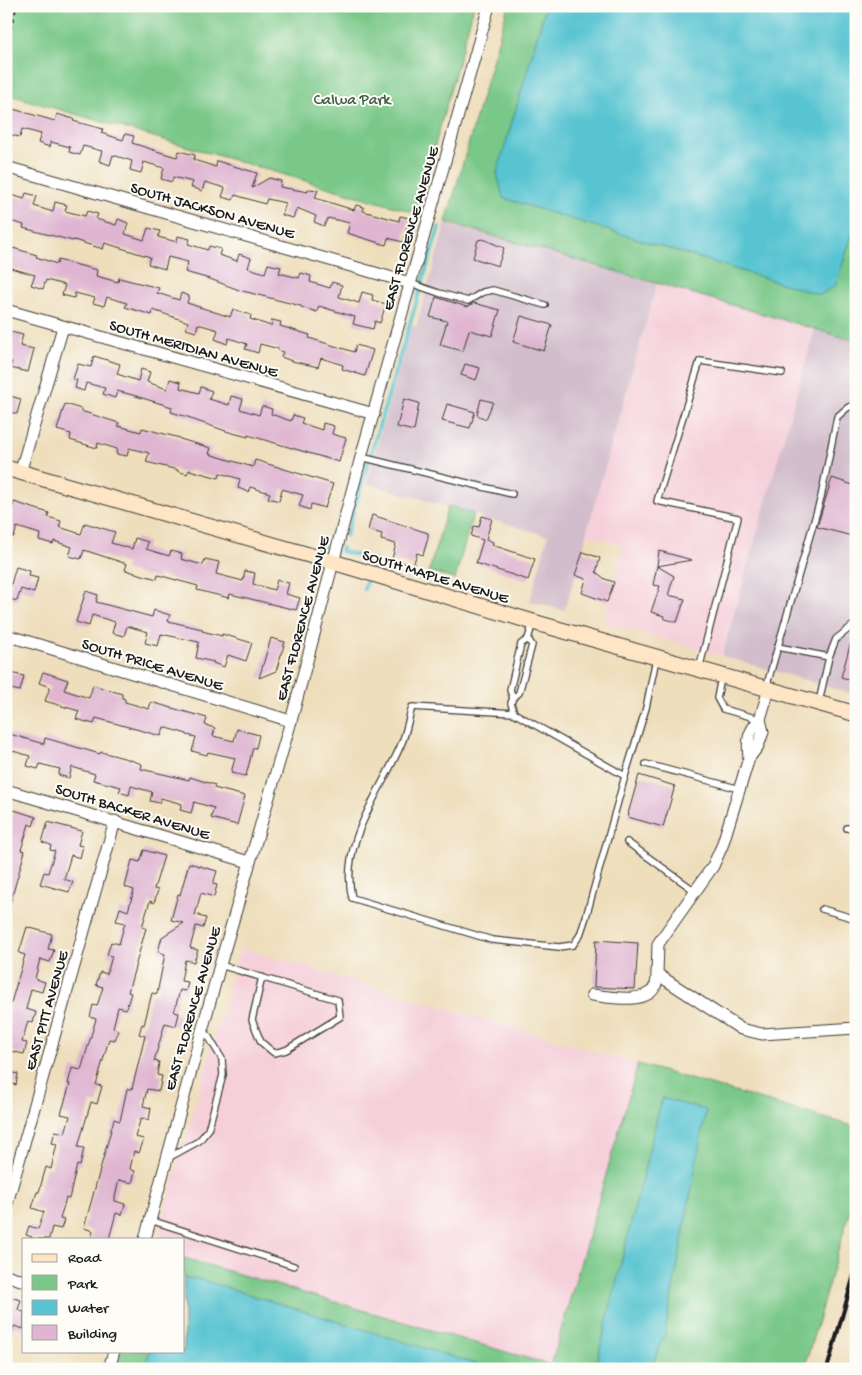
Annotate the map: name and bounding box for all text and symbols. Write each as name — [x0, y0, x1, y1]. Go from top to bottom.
park label: Calwa Park — [314, 92, 392, 111]
street label: EAST FLORENCE AVENUE — [380, 144, 445, 313]
street label: SOUTH JACKSON AVENUE — [128, 180, 297, 245]
street label: SOUTH MERIDIAN AVENUE — [107, 317, 281, 384]
street label: EAST FLORENCE AVENUE — [273, 534, 336, 703]
street label: SOUTH MAPLE AVENUE — [359, 547, 512, 610]
street label: SOUTH PRICE AVENUE — [79, 636, 226, 697]
street label: SOUTH BACKER AVENUE — [52, 781, 213, 846]
street label: EAST FLORENCE AVENUE — [162, 924, 227, 1093]
street label: EAST PITT AVENUE — [22, 948, 75, 1073]
legend — [22, 1238, 185, 1352]
text: Road — [68, 1250, 102, 1268]
text: Park — [67, 1276, 98, 1294]
text: Water — [68, 1300, 110, 1318]
text: Building — [67, 1326, 117, 1344]

